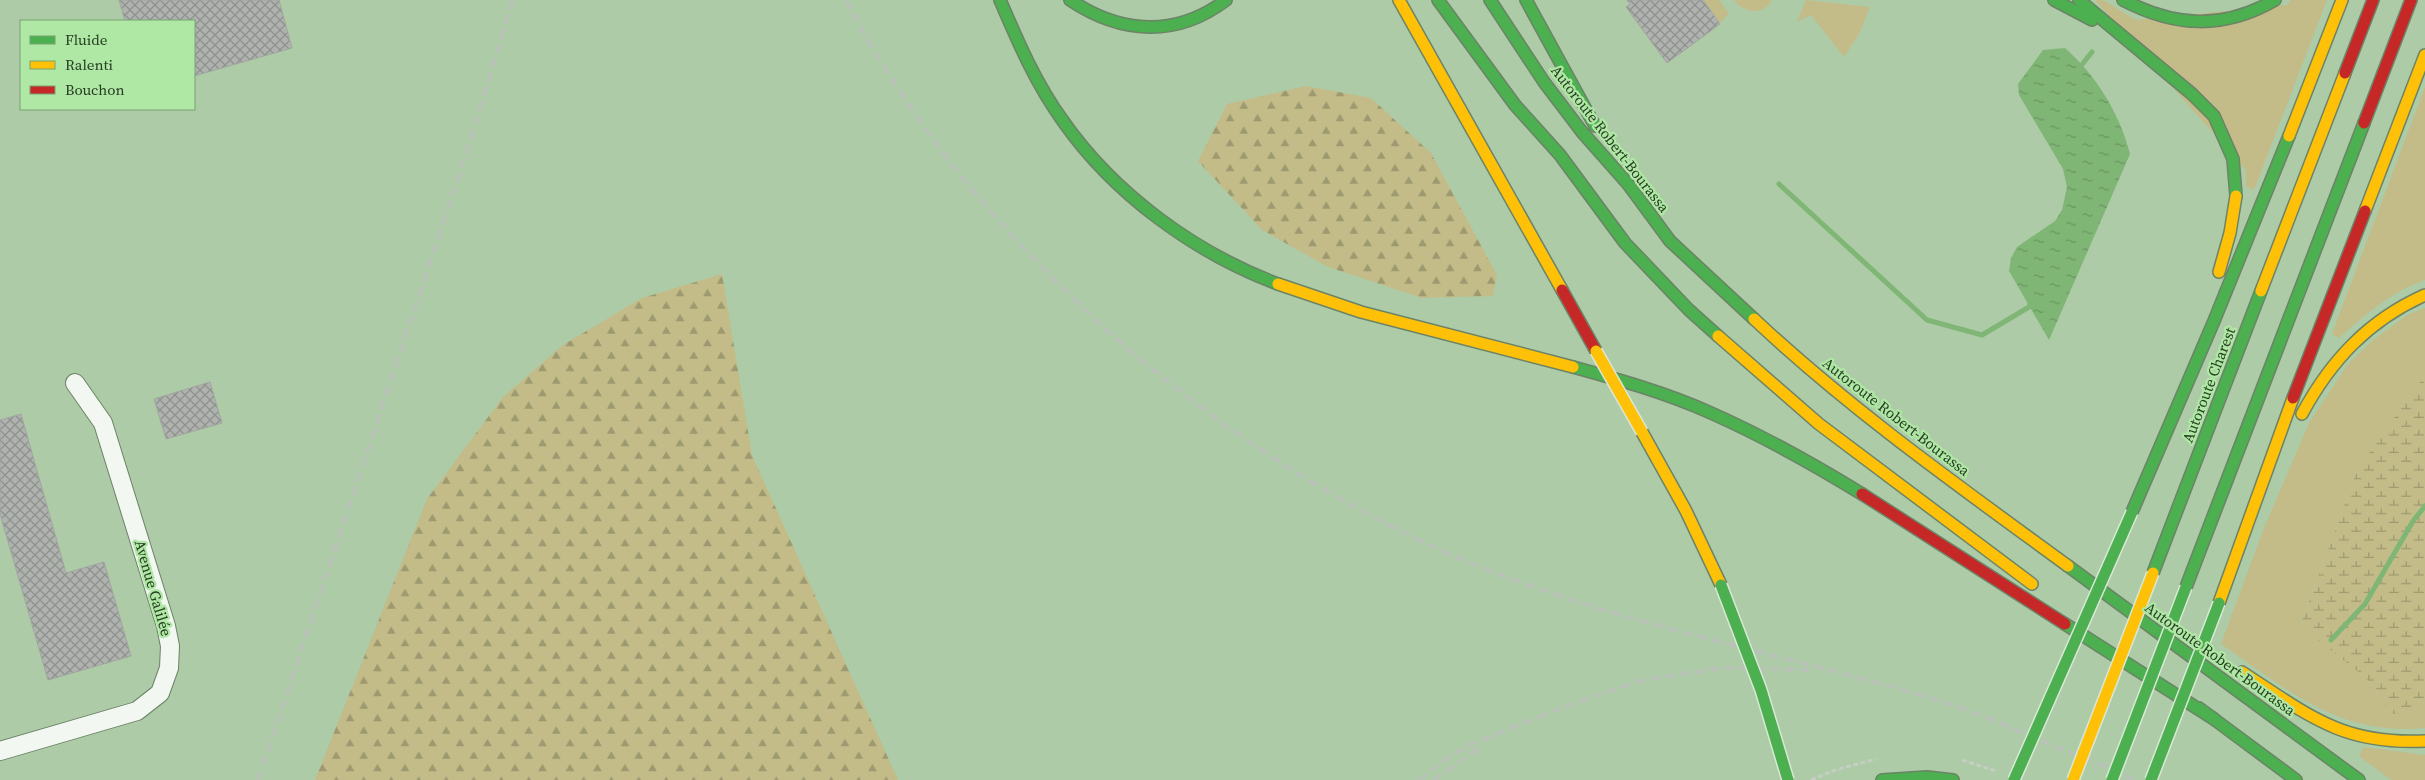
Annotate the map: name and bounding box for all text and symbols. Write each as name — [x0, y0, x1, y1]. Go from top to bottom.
legend — [20, 20, 195, 110]
text: Fluide — [65, 29, 108, 50]
text: Ralenti — [65, 54, 113, 75]
street label: Autoroute Robert-Bourassa — [1546, 61, 1675, 217]
text: Bouchon — [65, 79, 125, 100]
street label: Autoroute Charest — [2177, 324, 2240, 445]
street label: Autoroute Robert-Bourassa — [1818, 352, 1975, 481]
street label: Avenue Galilée — [130, 537, 177, 639]
street label: Autoroute Robert-Bourassa — [2141, 597, 2300, 721]

